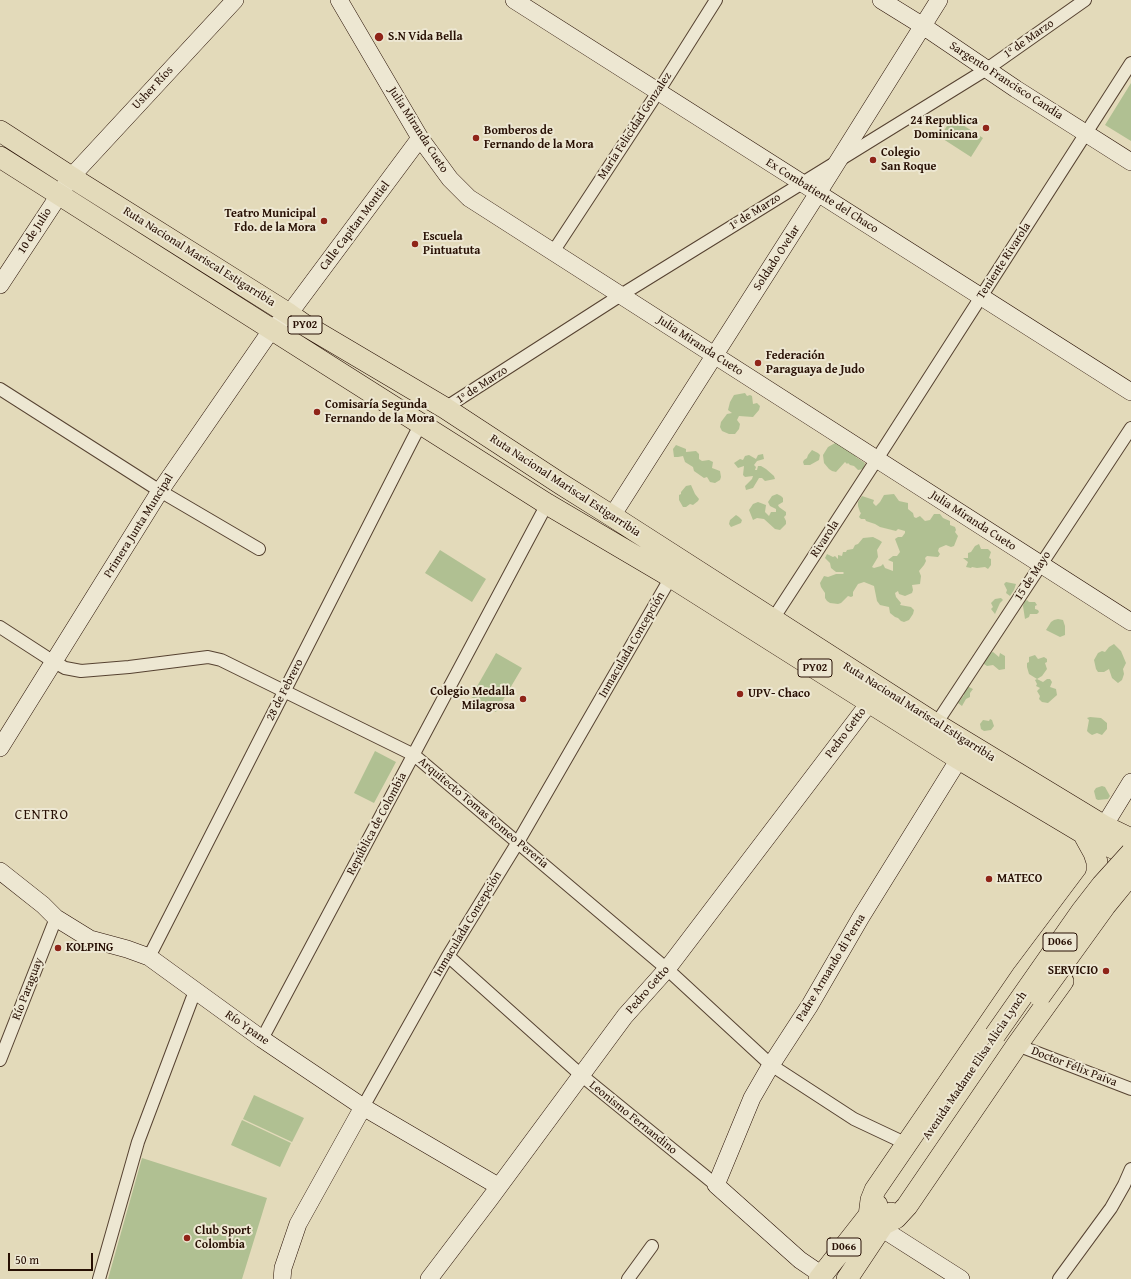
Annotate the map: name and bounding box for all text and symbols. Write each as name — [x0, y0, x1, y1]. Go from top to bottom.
street label: 1º de Marzo — [1001, 16, 1057, 62]
place label: S.N Vida Bella — [388, 30, 463, 44]
marker: S.N Vida Bella — [373, 31, 385, 43]
street label: Sargento Francisco Candia — [946, 39, 1066, 123]
street label: Usher Ríos — [129, 63, 177, 113]
street label: Maria Felicidad Gonzalez — [595, 70, 675, 182]
street label: Julia Miranda Cueto — [385, 84, 451, 176]
place label: 24 Republica Dominicana — [910, 114, 978, 142]
marker: 24 Republica Dominicana — [981, 123, 991, 133]
place label: Bomberos de Fernando de la Mora — [484, 124, 594, 152]
marker: Bomberos de Fernando de la Mora — [471, 133, 481, 143]
place label: Colegio San Roque — [881, 146, 936, 174]
street label: Ex Combatiente del Chaco — [763, 155, 881, 237]
marker: Colegio San Roque — [868, 155, 878, 165]
street label: Calle Capitan Montiel — [317, 179, 393, 273]
street label: 1º de Marzo — [726, 190, 784, 234]
street label: Ruta Nacional Mariscal Estigarribia — [120, 204, 278, 310]
street label: 10 de Julio — [15, 205, 55, 257]
place label: Teatro Municipal Fdo. de la Mora — [224, 207, 316, 235]
marker: Teatro Municipal Fdo. de la Mora — [319, 216, 329, 226]
street label: Teniente Rivarola — [974, 220, 1034, 302]
street label: Soldado Ovelar — [750, 223, 804, 293]
place label: Escuela Pintuatuta — [423, 230, 480, 258]
marker: Escuela Pintuatuta — [410, 239, 420, 249]
street label: Julia Miranda Cueto — [654, 313, 746, 379]
road number: PY02 — [288, 316, 322, 334]
place label: Federación Paraguaya de Judo — [766, 349, 865, 377]
marker: Federación Paraguaya de Judo — [753, 358, 763, 368]
street label: 1º de Marzo — [454, 363, 510, 407]
place label: Comisaría Segunda Fernando de la Mora — [325, 398, 435, 426]
marker: Comisaría Segunda Fernando de la Mora — [312, 407, 322, 417]
street label: Ruta Nacional Mariscal Estigarribia — [487, 432, 643, 540]
street label: Primera Junta Muncipal — [101, 471, 177, 581]
street label: Julia Miranda Cueto — [927, 488, 1019, 554]
street label: Rivarola — [808, 518, 842, 560]
street label: 15 de Mayo — [1012, 548, 1054, 604]
street label: Inmaculada Concepción — [596, 590, 668, 700]
street label: 28 de Febrero — [263, 657, 307, 723]
road number: PY02 — [798, 659, 832, 677]
street label: Ruta Nacional Mariscal Estigarribia — [840, 659, 998, 765]
place label: Colegio Medalla Milagrosa — [430, 685, 515, 713]
place label: UPV- Chaco — [748, 687, 810, 701]
marker: UPV- Chaco — [735, 689, 745, 699]
marker: Colegio Medalla Milagrosa — [518, 694, 528, 704]
street label: Pedro Getto — [822, 705, 870, 761]
street label: Arquitecto Tomas Romeo Pereria — [415, 754, 551, 872]
street label: República de Colombia — [344, 770, 410, 878]
district label: CENTRO — [15, 807, 69, 823]
street label: Inmaculada Concepción — [431, 869, 505, 979]
place label: MATECO — [997, 872, 1042, 886]
marker: MATECO — [984, 874, 994, 884]
street label: Padre Armando di Perna — [793, 912, 869, 1024]
road number: D066 — [1043, 933, 1077, 951]
place label: KOLPING — [66, 941, 113, 955]
marker: KOLPING — [53, 943, 63, 953]
street label: Río Paraguay — [9, 956, 47, 1022]
street label: Pedro Getto — [623, 963, 673, 1017]
place label: SERVICIO — [1048, 964, 1098, 978]
marker: SERVICIO — [1101, 966, 1111, 976]
street label: Avenida Madame Elisa Alicia Lynch — [920, 989, 1030, 1143]
street label: Río Ypane — [222, 1008, 272, 1048]
street label: Doctor Félix Paiva — [1029, 1044, 1119, 1090]
street label: Leonismo Fernandino — [586, 1078, 680, 1158]
place label: Club Sport Colombia — [195, 1224, 251, 1252]
marker: Club Sport Colombia — [182, 1233, 192, 1243]
road number: D066 — [827, 1238, 861, 1256]
scale bar — [10, 1245, 95, 1271]
text: 50 m — [15, 1251, 39, 1268]

